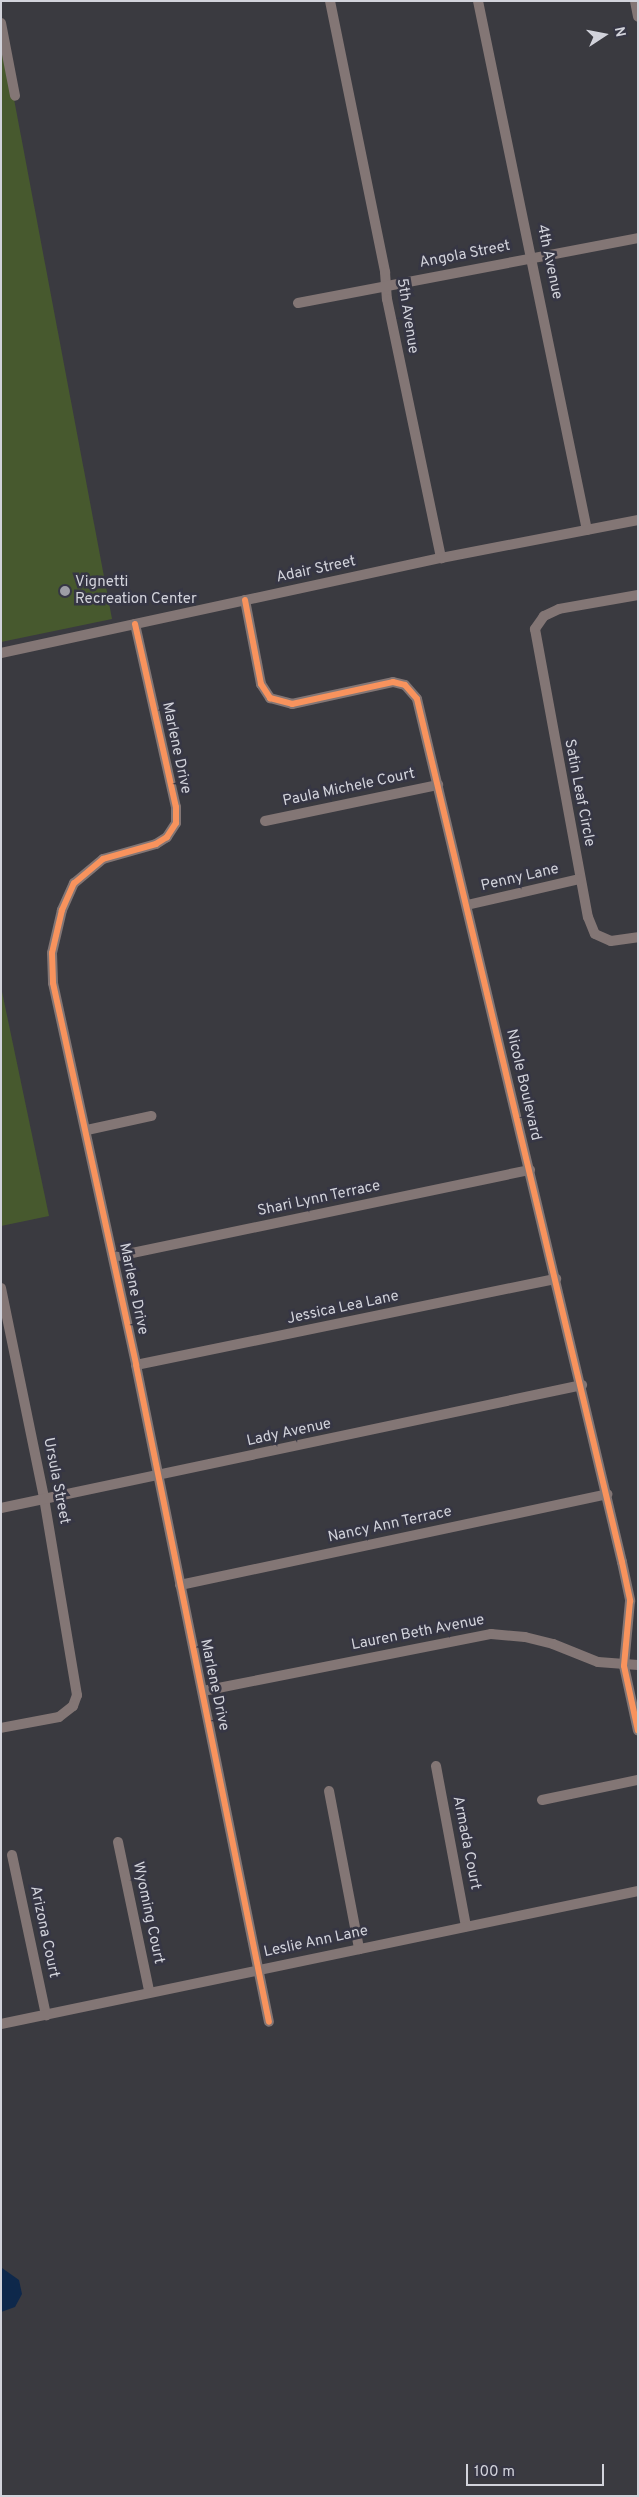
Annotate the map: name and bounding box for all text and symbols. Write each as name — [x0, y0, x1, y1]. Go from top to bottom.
north arrow — [579, 10, 629, 60]
text: N — [610, 25, 629, 39]
street label: 4th Avenue — [532, 223, 566, 301]
street label: Angola Street — [418, 237, 512, 273]
street label: 5th Avenue — [392, 277, 422, 355]
street label: Adair Street — [275, 553, 357, 587]
place label: Vignetti Recreation Center — [75, 573, 197, 608]
marker: Vignetti Recreation Center — [59, 585, 71, 597]
street label: Marlene Drive — [157, 700, 195, 796]
street label: Satin Leaf Circle — [560, 738, 598, 848]
street label: Paula Michele Court — [281, 765, 417, 811]
street label: Penny Lane — [479, 860, 561, 896]
street label: Nicole Boulevard — [501, 1028, 545, 1142]
street label: Shari Lynn Terrace — [256, 1177, 382, 1221]
street label: Marlene Drive — [114, 1241, 152, 1337]
street label: Jessica Lea Lane — [285, 1287, 401, 1329]
street label: Lady Avenue — [245, 1415, 333, 1451]
street label: Ursula Street — [39, 1436, 73, 1526]
street label: Nancy Ann Terrace — [326, 1503, 454, 1547]
street label: Lauren Beth Avenue — [350, 1611, 486, 1655]
street label: Marlene Drive — [195, 1637, 233, 1733]
street label: Armada Court — [448, 1795, 484, 1891]
street label: Wyoming Court — [128, 1860, 168, 1966]
street label: Arizona Court — [25, 1884, 63, 1980]
street label: Leslie Ann Lane — [262, 1922, 370, 1962]
scale bar — [469, 2454, 606, 2486]
text: 100 m — [474, 2463, 515, 2482]

